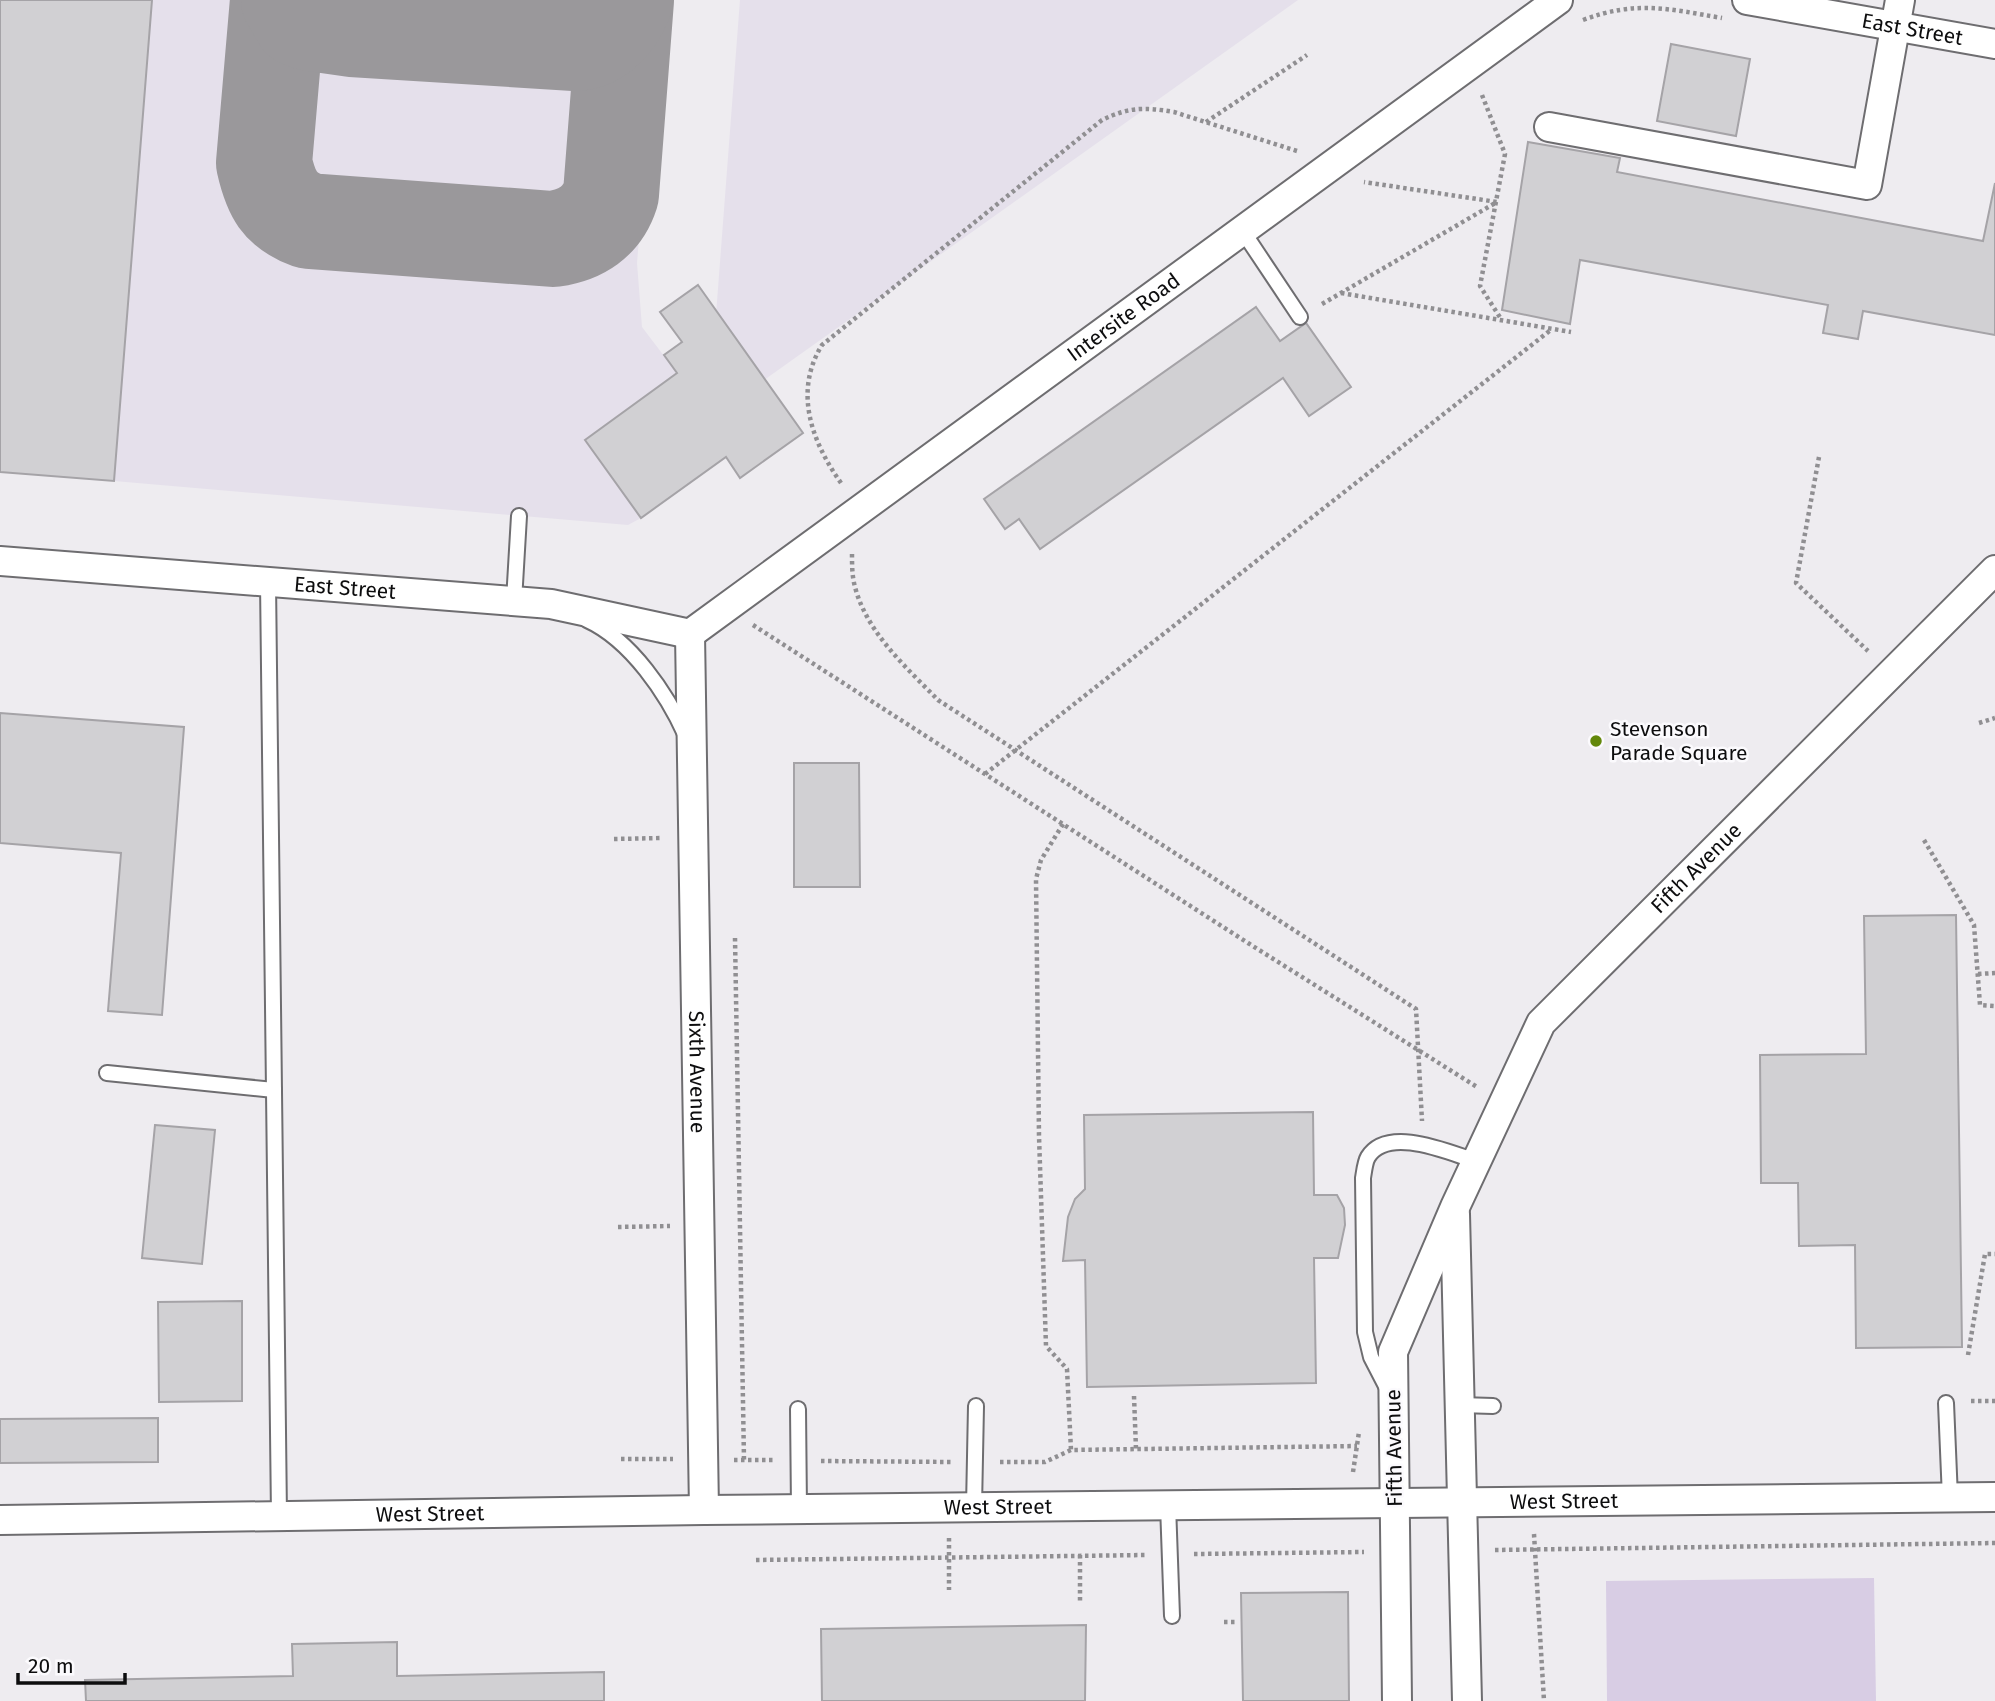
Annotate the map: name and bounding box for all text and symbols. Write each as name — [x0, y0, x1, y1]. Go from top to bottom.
street label: East Street — [1860, 8, 1965, 51]
street label: Intersite Road — [1062, 267, 1185, 367]
street label: East Street — [293, 571, 397, 605]
place label: Stevenson Parade Square — [1610, 716, 1747, 766]
marker: Stevenson Parade Square — [1588, 733, 1604, 749]
street label: Fifth Avenue — [1645, 817, 1747, 919]
street label: Sixth Avenue — [683, 1010, 711, 1134]
street label: Fifth Avenue — [1380, 1389, 1408, 1507]
street label: West Street — [1509, 1488, 1619, 1515]
street label: West Street — [943, 1493, 1053, 1521]
street label: West Street — [375, 1500, 485, 1528]
scale bar — [18, 1642, 124, 1686]
text: 20 m — [28, 1653, 74, 1679]

